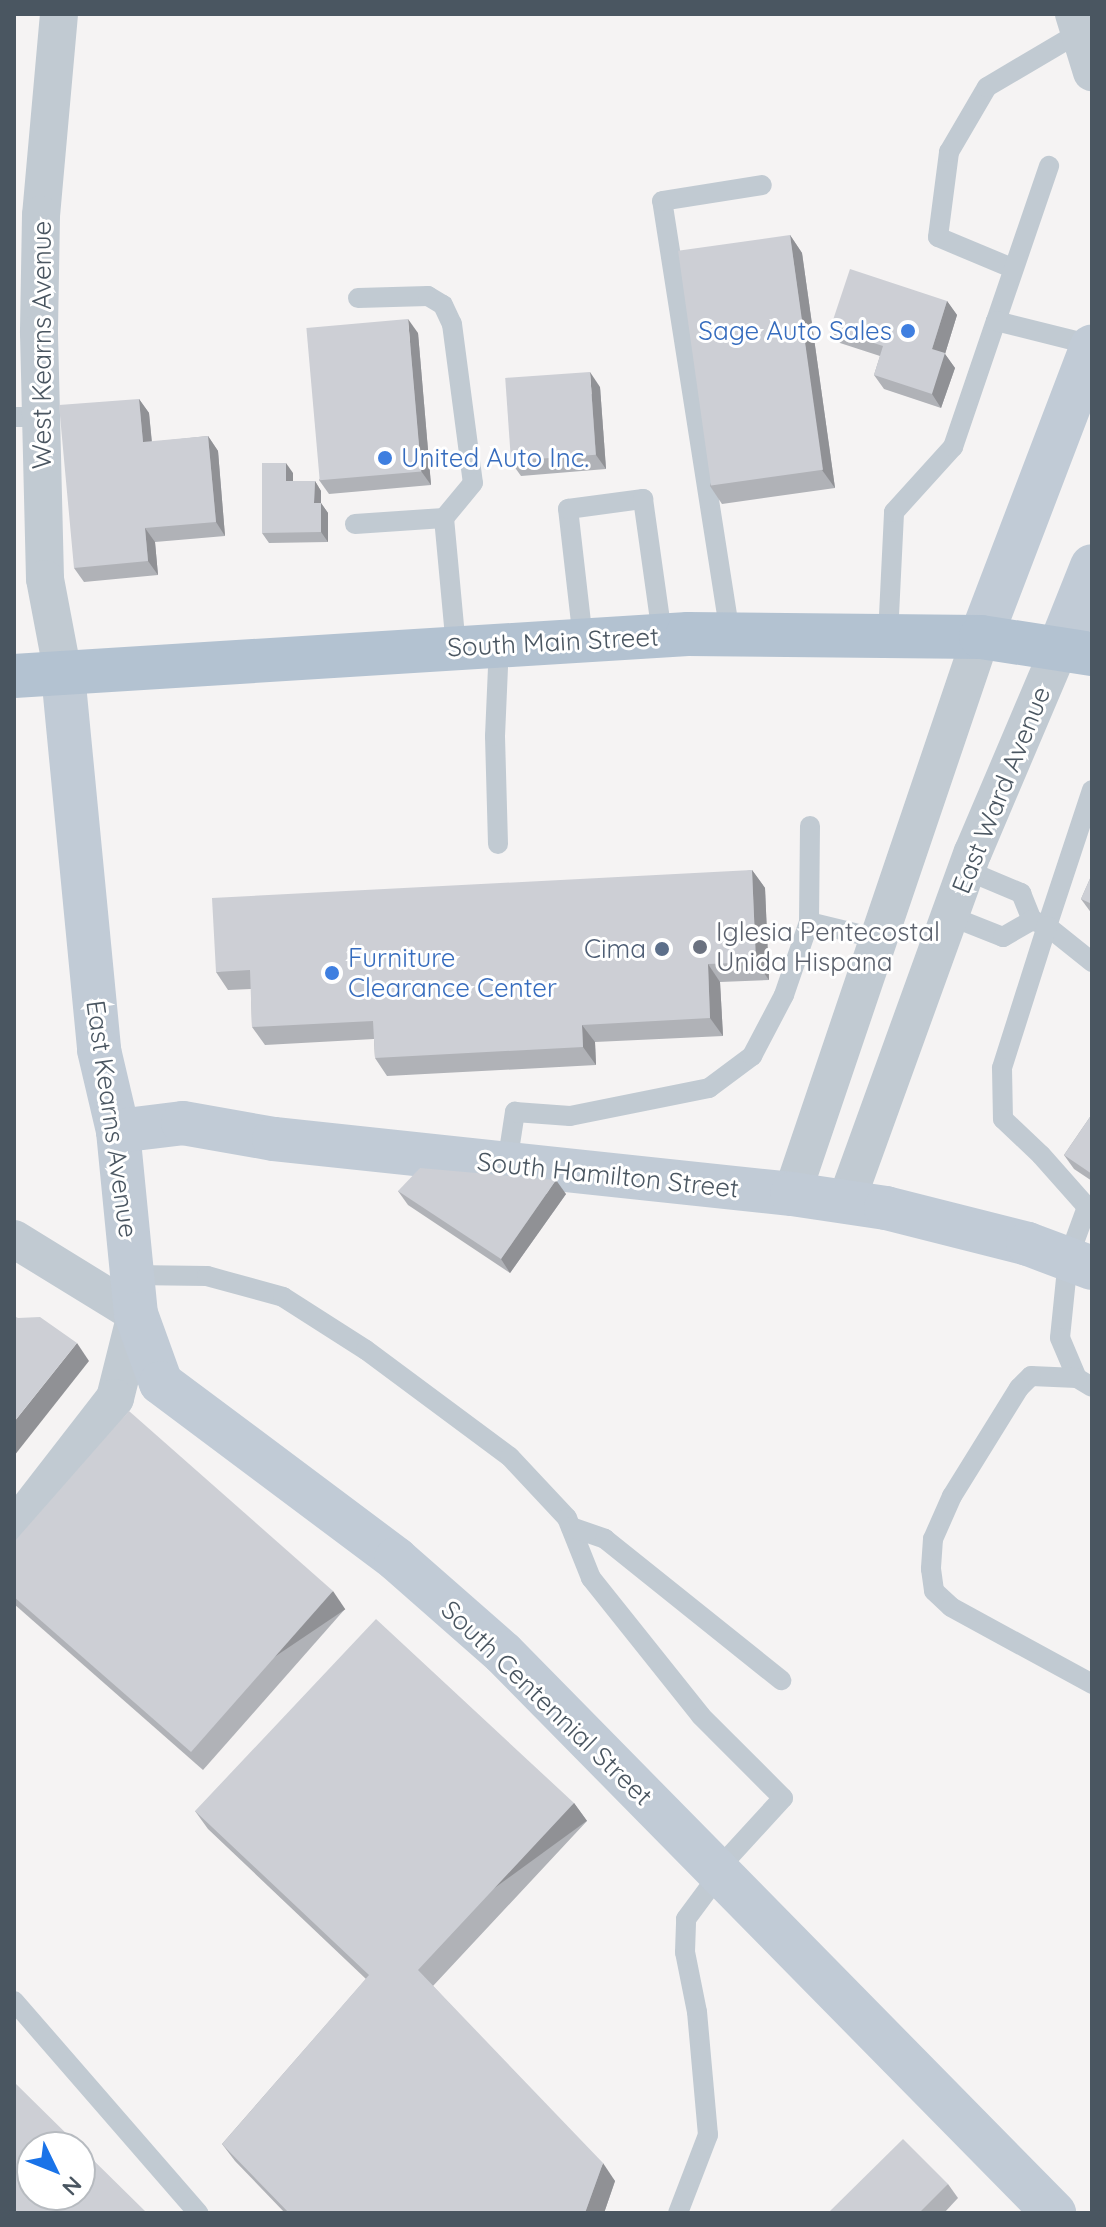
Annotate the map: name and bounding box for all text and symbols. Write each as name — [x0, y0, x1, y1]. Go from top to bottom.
street label: West Kearns Avenue — [26, 221, 58, 469]
place label: Sage Auto Sales — [698, 315, 892, 347]
marker: Sage Auto Sales — [899, 322, 917, 340]
place label: United Auto Inc. — [401, 442, 589, 474]
marker: United Auto Inc. — [376, 449, 394, 467]
street label: South Main Street — [446, 621, 660, 663]
street label: East Ward Avenue — [945, 682, 1057, 898]
place label: Iglesia Pentecostal Unida Hispana — [716, 916, 940, 978]
place label: Cima — [584, 933, 646, 965]
marker: Iglesia Pentecostal Unida Hispana — [691, 938, 709, 956]
marker: Cima — [653, 940, 671, 958]
place label: Furniture Clearance Center — [348, 942, 557, 1004]
marker: Furniture Clearance Center — [323, 964, 341, 982]
street label: East Kearns Avenue — [80, 998, 144, 1240]
street label: South Hamilton Street — [476, 1146, 740, 1204]
street label: South Centennial Street — [435, 1594, 659, 1812]
north arrow — [16, 2131, 96, 2211]
text: N — [56, 2171, 88, 2201]

